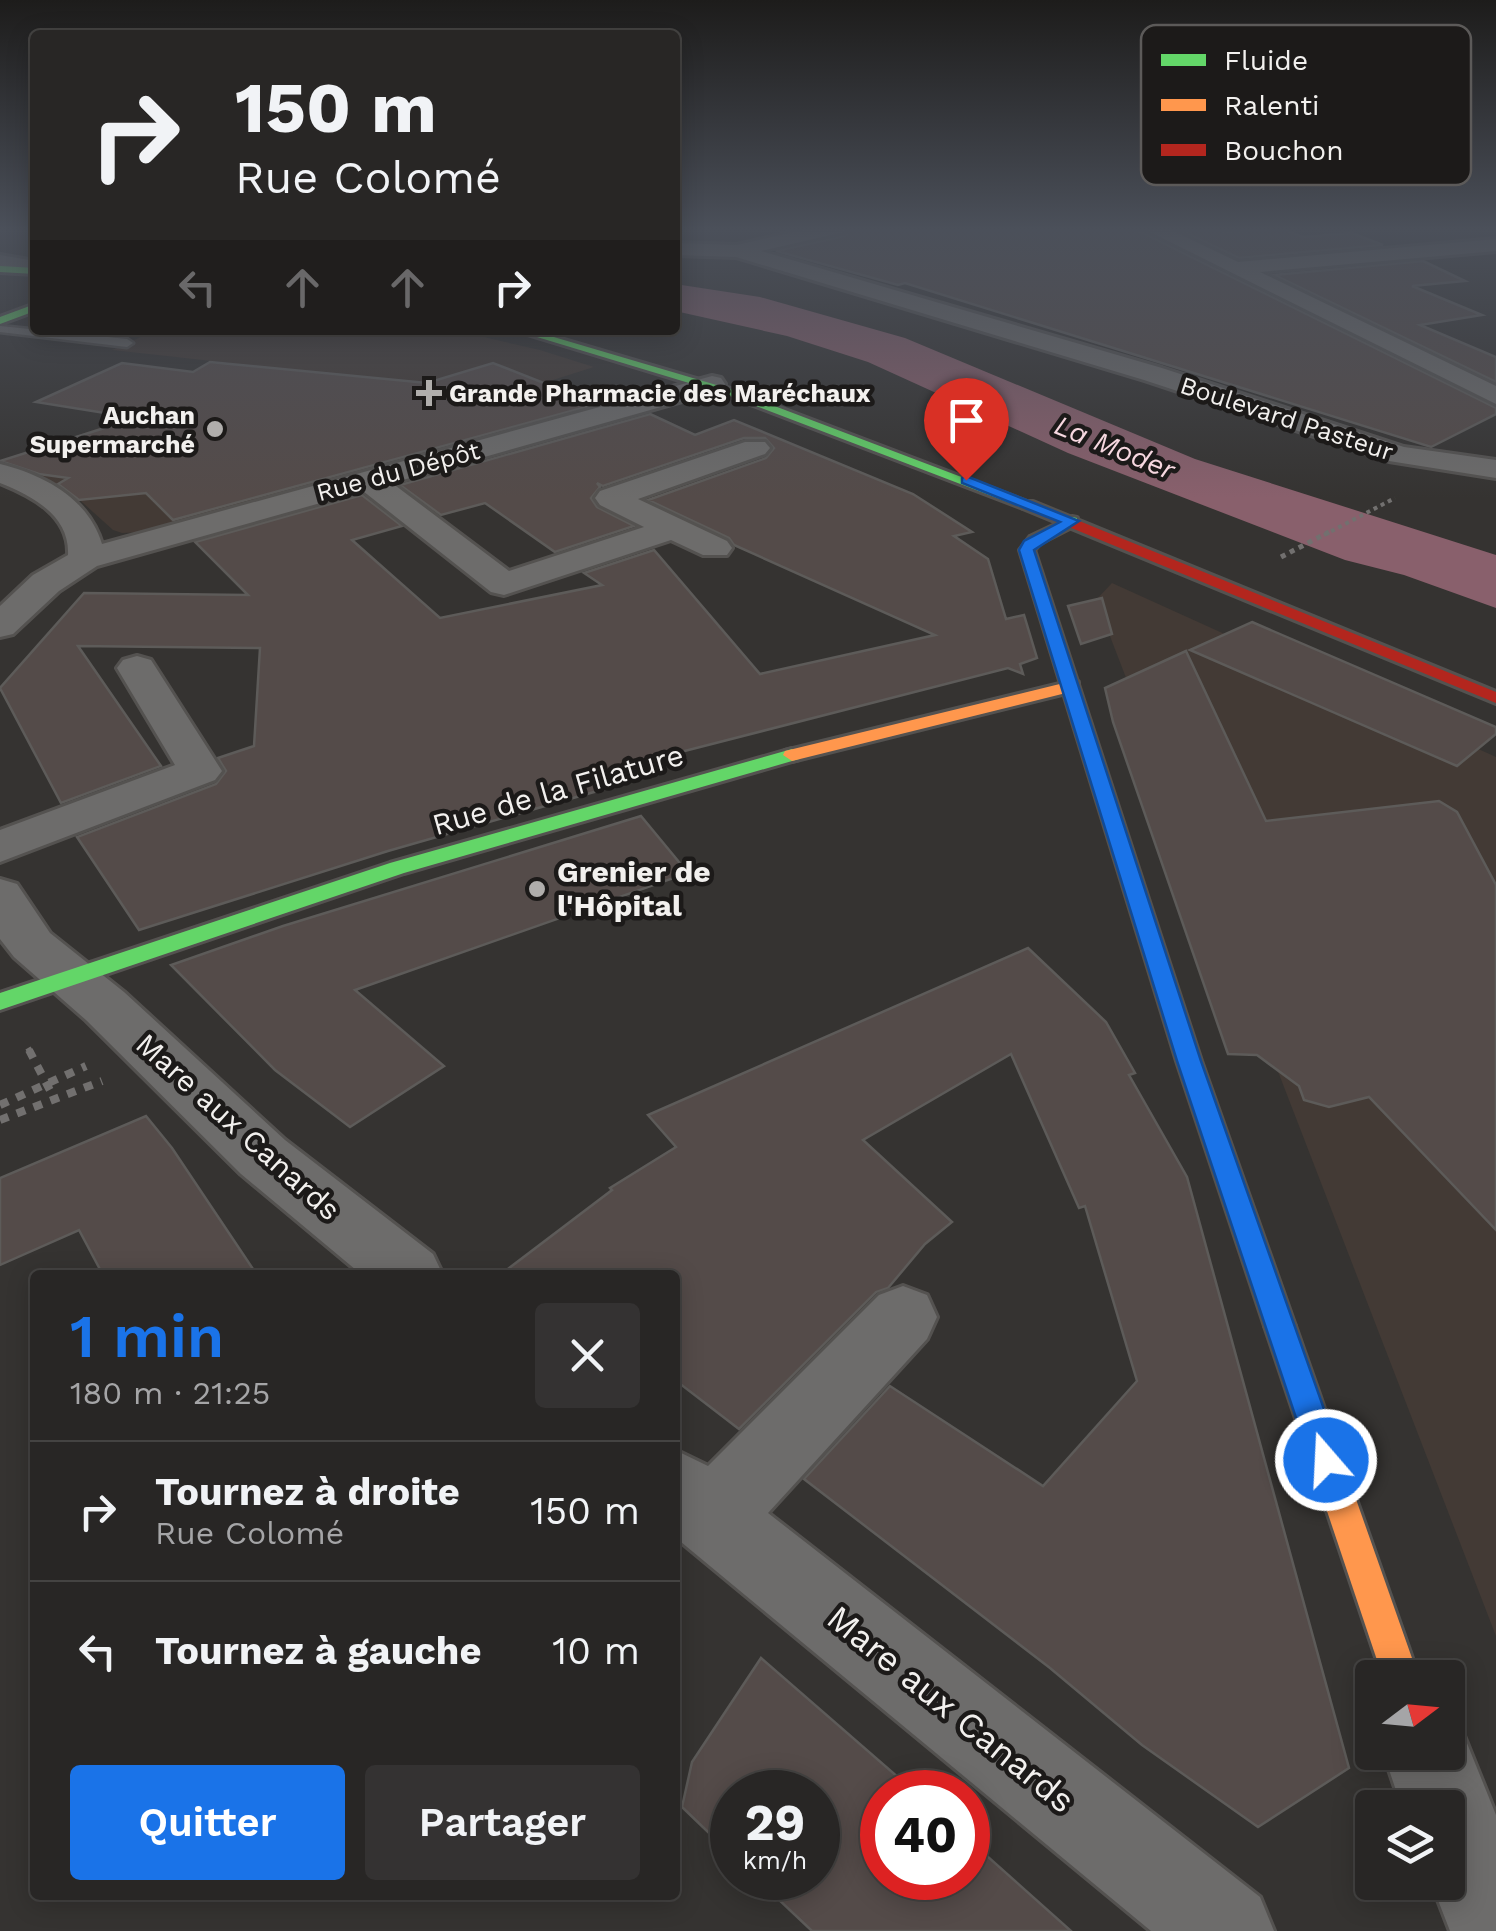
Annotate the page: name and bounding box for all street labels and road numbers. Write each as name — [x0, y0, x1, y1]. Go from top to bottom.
street label: Boulevard Pasteur — [1177, 370, 1397, 467]
street label: Rue du Dépôt — [313, 436, 483, 507]
street label: Rue de la Filature — [428, 737, 688, 842]
street label: Mare aux Canards — [129, 1026, 348, 1227]
street label: Mare aux Canards — [819, 1596, 1083, 1822]

